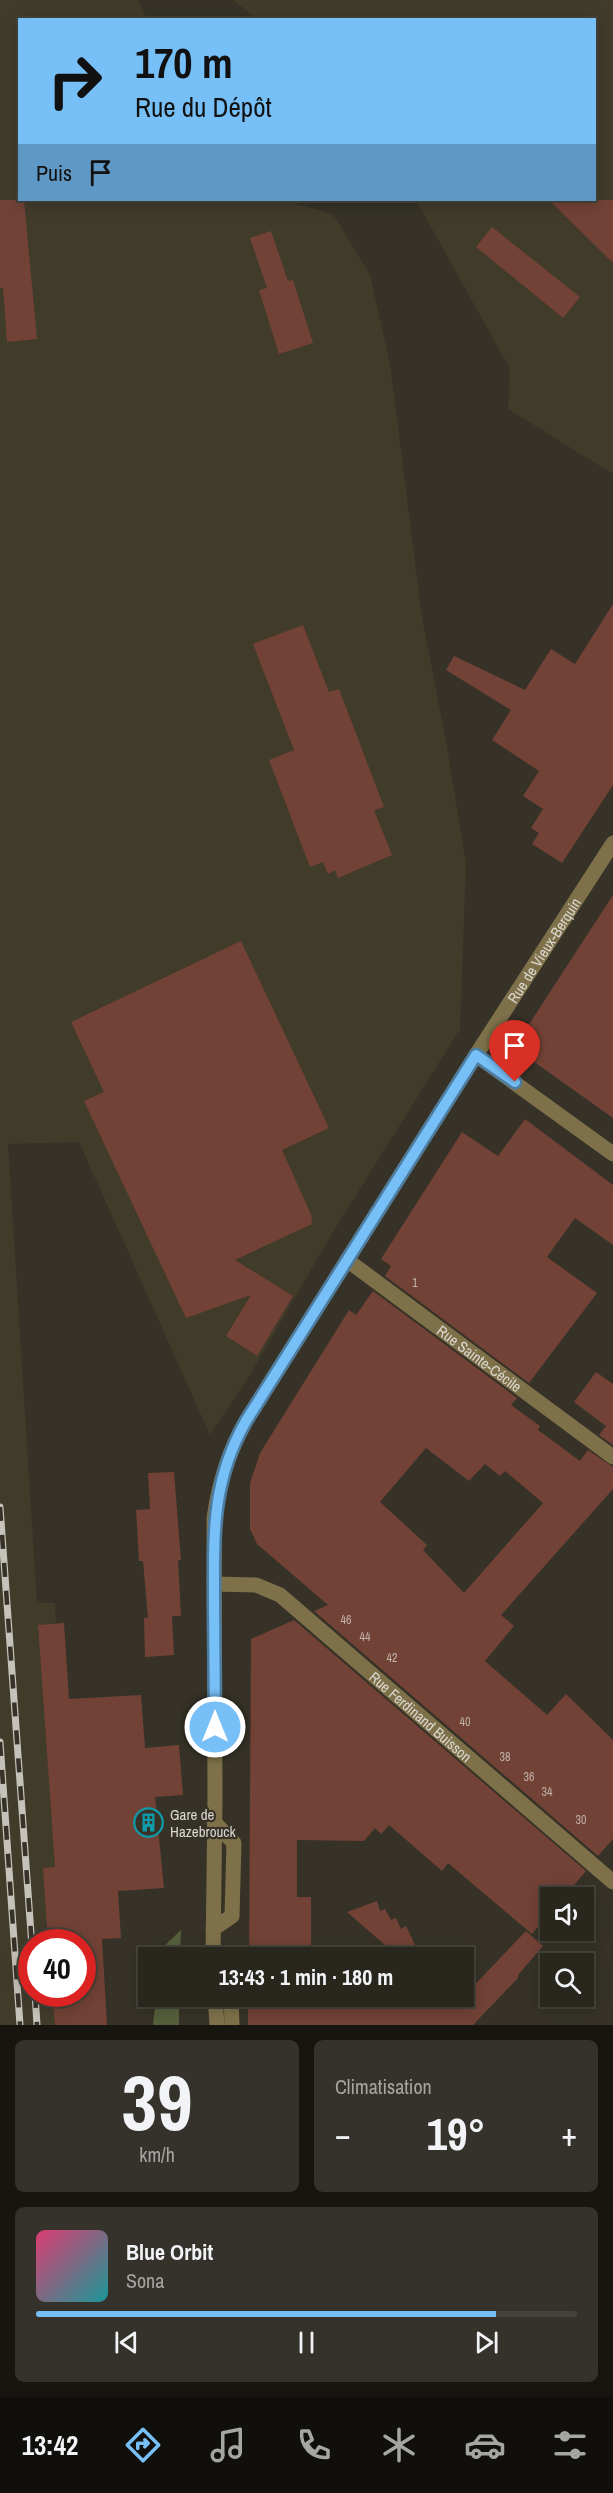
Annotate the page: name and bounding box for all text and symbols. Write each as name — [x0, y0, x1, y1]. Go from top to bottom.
text: 170 m — [135, 35, 233, 91]
icon: right — [36, 42, 114, 120]
text: Rue du Dépôt — [135, 89, 272, 125]
icon: arrive — [84, 156, 117, 189]
text: Puis — [36, 158, 72, 188]
street label: Rue de Vieux-Berquin — [502, 893, 586, 1007]
pin — [489, 1020, 540, 1082]
icon: arrive — [498, 1029, 531, 1062]
house number: 1 — [412, 1275, 418, 1291]
street label: Rue Sainte-Cécile — [433, 1320, 526, 1397]
house number: 46 — [341, 1612, 351, 1628]
house number: 44 — [360, 1629, 371, 1645]
house number: 42 — [387, 1650, 397, 1666]
street label: Rue Ferdinand Buisson — [365, 1666, 477, 1767]
position arrow — [183, 1695, 247, 1759]
house number: 40 — [460, 1714, 470, 1730]
house number: 38 — [500, 1749, 510, 1765]
house number: 36 — [524, 1769, 534, 1785]
house number: 34 — [542, 1784, 553, 1800]
place label: Gare de Hazebrouck — [170, 1804, 236, 1842]
building icon: Gare de Hazebrouck — [133, 1807, 165, 1839]
house number: 30 — [576, 1812, 586, 1828]
map controls — [540, 1887, 594, 2007]
button: sound — [540, 1887, 594, 1941]
speed limit sign: 40 — [18, 1929, 96, 2007]
button: search — [540, 1953, 594, 2007]
text: 13:43 · 1 min · 180 m — [219, 1962, 393, 1992]
text: 39 — [121, 2049, 193, 2154]
text: Climatisation — [335, 2073, 432, 2100]
text: 19° — [426, 2103, 486, 2164]
text: − — [335, 2112, 351, 2156]
text: + — [561, 2112, 577, 2156]
text: km/h — [139, 2141, 175, 2168]
text: Blue Orbit — [126, 2237, 213, 2267]
text: Sona — [126, 2267, 164, 2294]
icon: previous — [110, 2326, 143, 2359]
icon: pause — [290, 2326, 323, 2359]
icon: next — [470, 2326, 503, 2359]
icon: directions — [122, 2424, 164, 2466]
icon: music — [207, 2424, 249, 2466]
icon: phone — [293, 2424, 335, 2466]
icon: climate — [378, 2424, 420, 2466]
icon: car — [464, 2424, 506, 2466]
icon: filters — [549, 2424, 591, 2466]
text: 13:42 — [22, 2427, 78, 2463]

